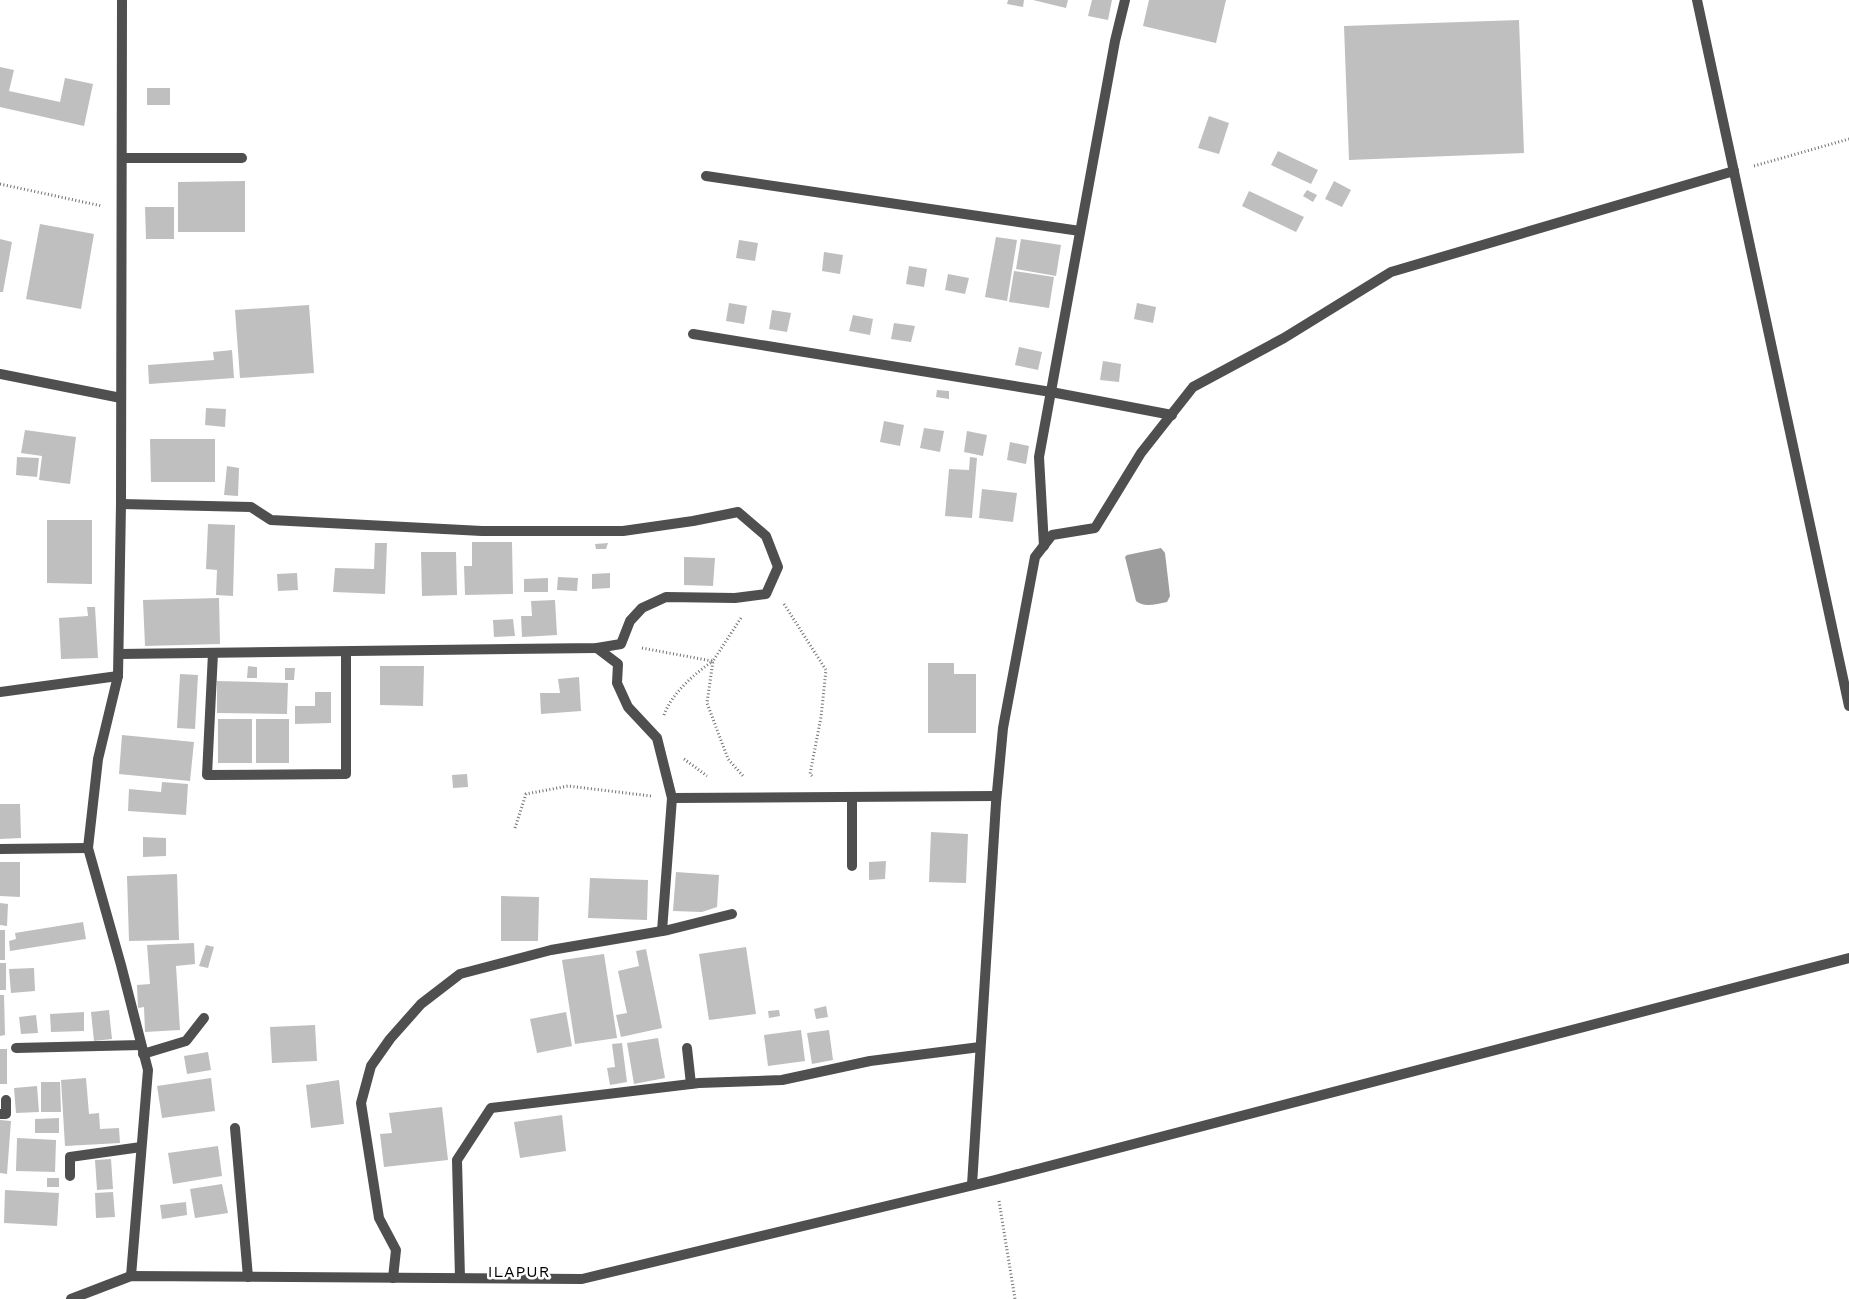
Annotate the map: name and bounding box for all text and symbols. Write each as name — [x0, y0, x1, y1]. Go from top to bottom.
district label: ILAPUR — [488, 1262, 550, 1281]

